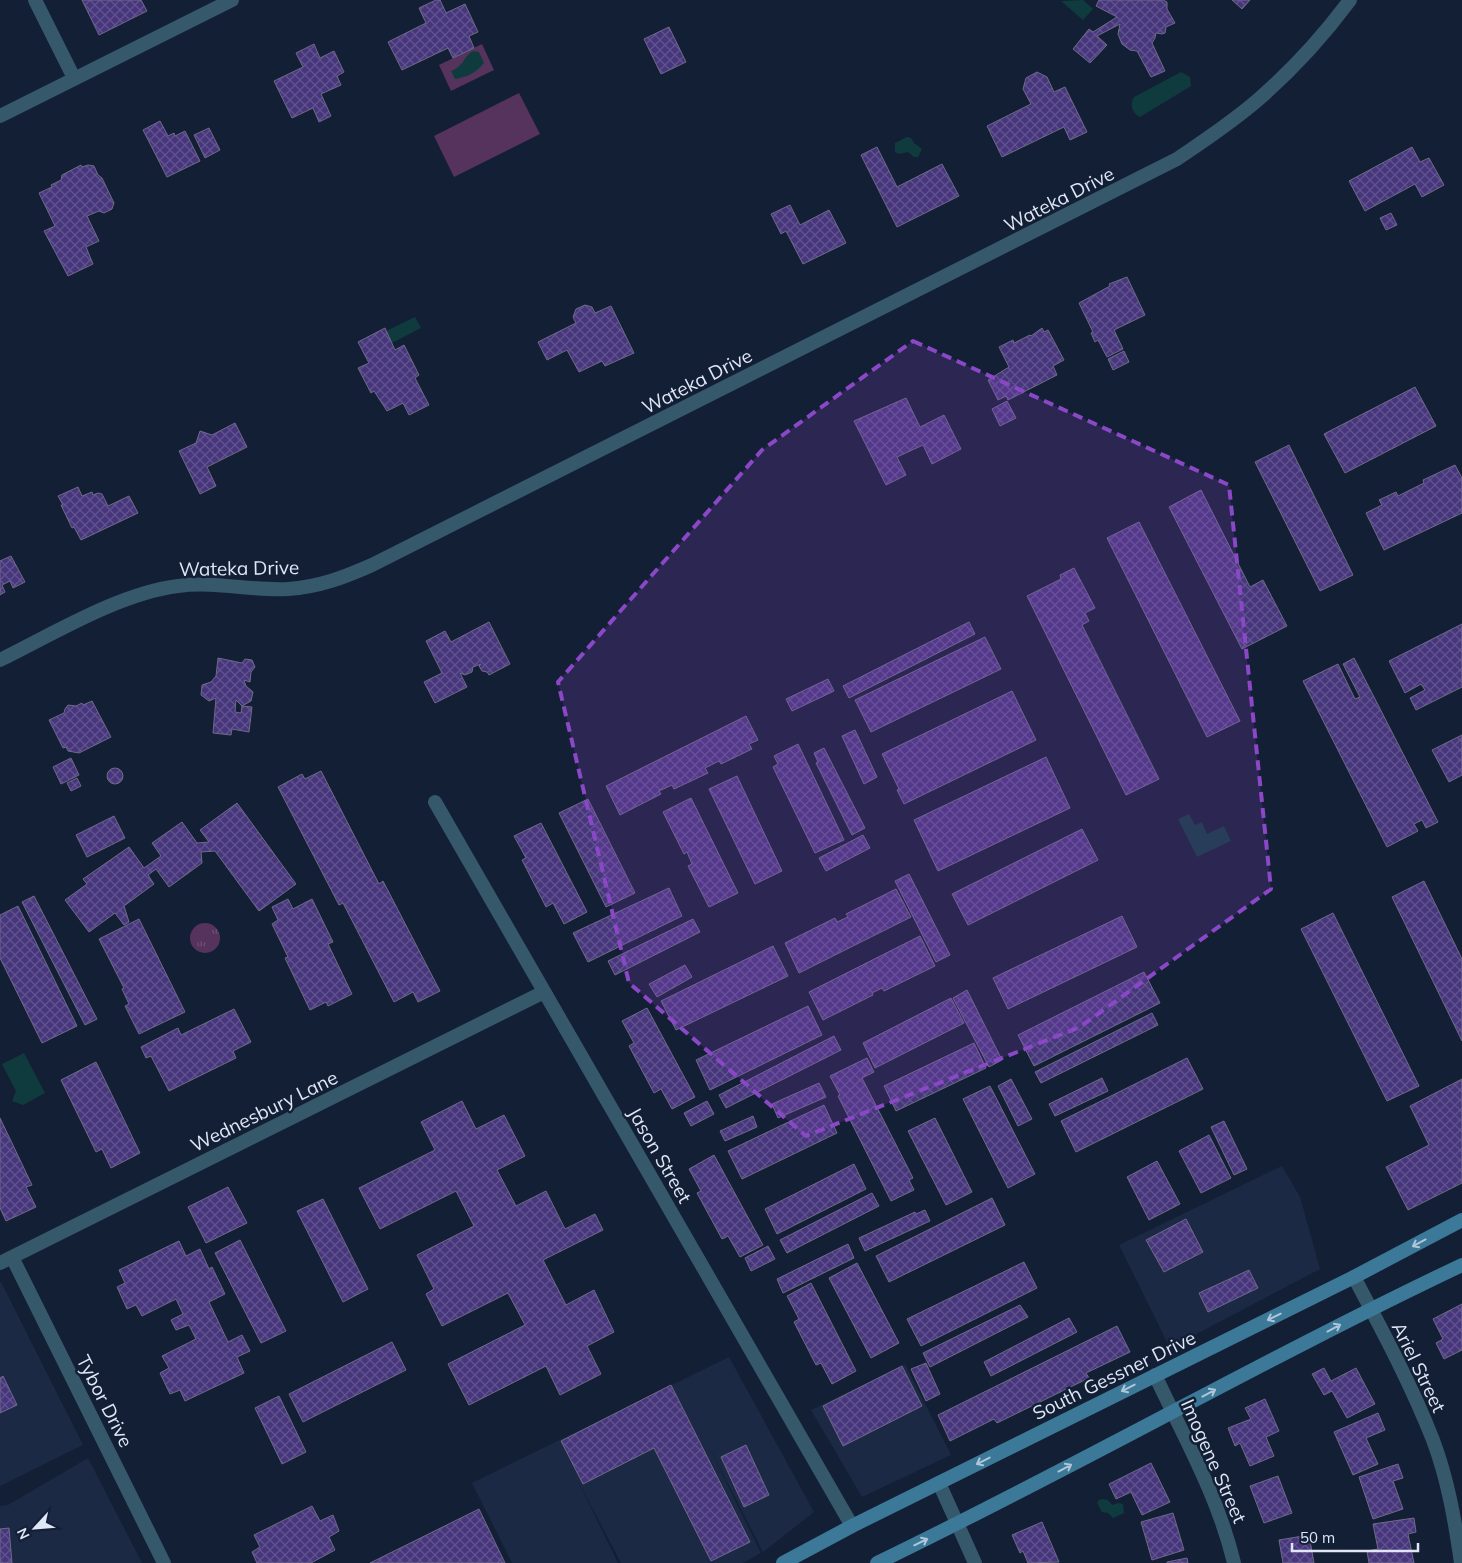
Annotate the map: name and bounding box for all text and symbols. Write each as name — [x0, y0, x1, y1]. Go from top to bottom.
street label: Wateka Drive — [1000, 161, 1118, 237]
street label: Wateka Drive — [638, 343, 756, 419]
street label: Wateka Drive — [179, 555, 299, 581]
street label: Wednesbury Lane — [186, 1065, 342, 1157]
street label: Jason Street — [623, 1103, 697, 1207]
one-way arrow — [1412, 1239, 1427, 1248]
one-way arrow — [1267, 1312, 1282, 1322]
street label: Ariel Street — [1387, 1318, 1451, 1416]
one-way arrow — [1326, 1323, 1341, 1332]
street label: South Gessner Drive — [1028, 1325, 1200, 1425]
street label: Tybor Drive — [72, 1351, 138, 1451]
one-way arrow — [1121, 1384, 1136, 1394]
one-way arrow — [1202, 1388, 1217, 1398]
street label: Imogene Street — [1176, 1395, 1252, 1527]
one-way arrow — [976, 1457, 991, 1466]
one-way arrow — [1057, 1463, 1072, 1472]
north arrow — [10, 1503, 60, 1553]
scale bar — [1292, 1520, 1418, 1552]
text: N — [13, 1525, 34, 1542]
text: 50 m — [1300, 1528, 1335, 1547]
one-way arrow — [913, 1537, 928, 1547]

